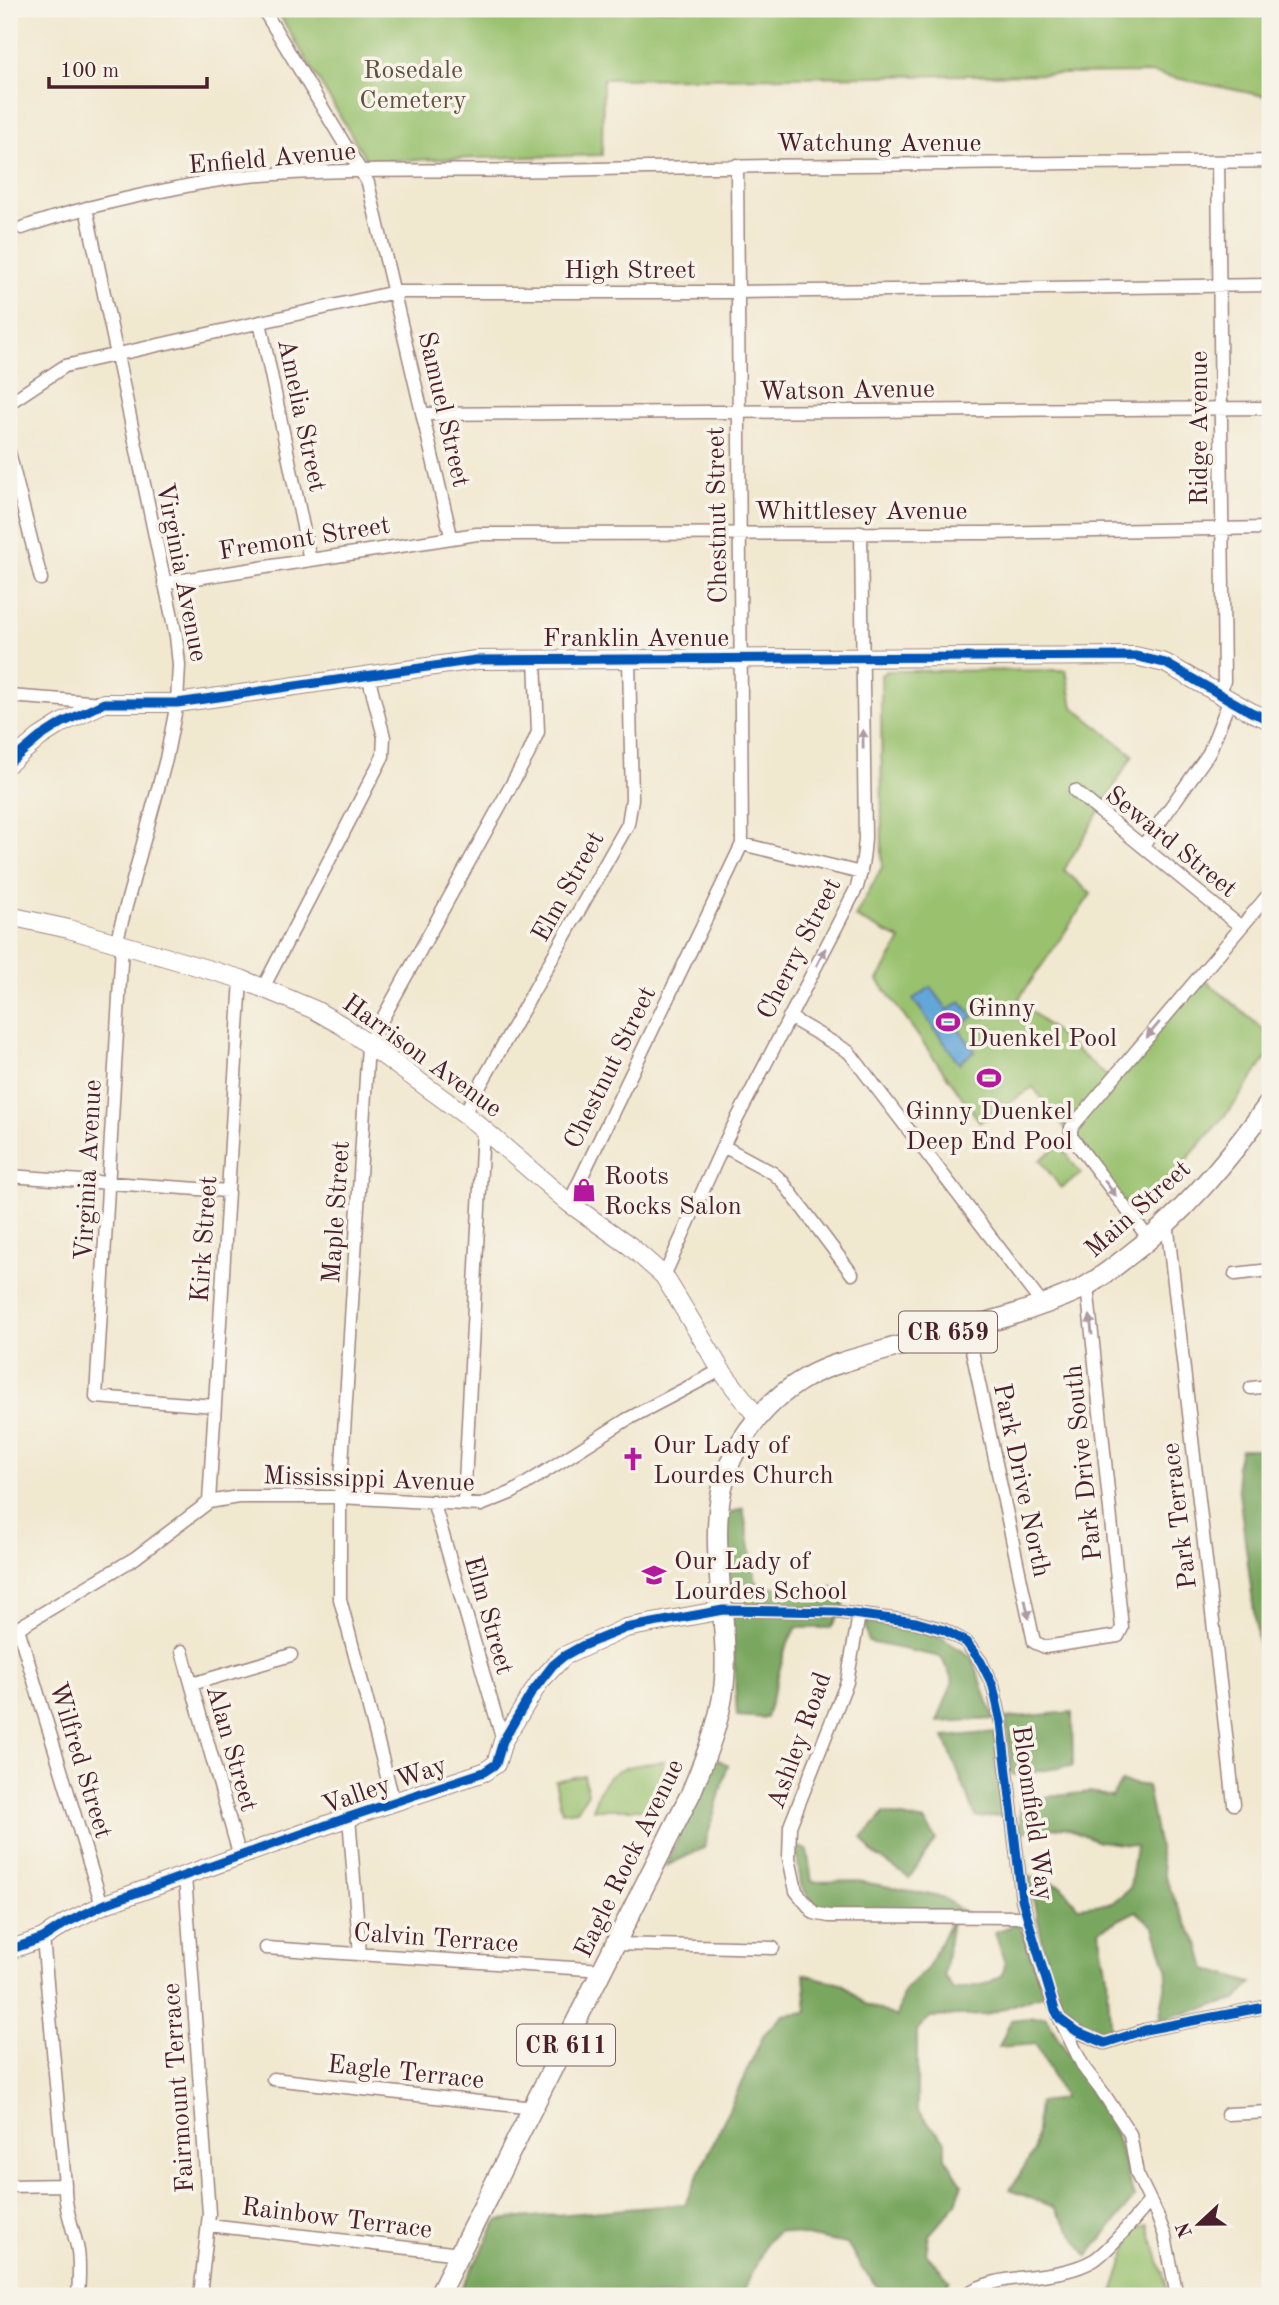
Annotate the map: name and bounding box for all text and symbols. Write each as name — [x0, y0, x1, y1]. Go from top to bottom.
scale bar — [49, 46, 206, 90]
park label: Rosedale Cemetery — [359, 58, 467, 114]
text: 100 m — [60, 61, 119, 82]
street label: Watchung Avenue — [777, 131, 981, 157]
street label: Enfield Avenue — [187, 139, 357, 179]
street label: High Street — [564, 258, 696, 284]
street label: Samuel Street — [413, 329, 474, 490]
street label: Amelia Street — [272, 337, 330, 494]
street label: Ridge Avenue — [1187, 350, 1213, 506]
street label: Watson Avenue — [759, 376, 935, 406]
street label: Chestnut Street — [703, 426, 733, 604]
street label: Virginia Avenue — [151, 481, 211, 664]
street label: Whittlesey Avenue — [755, 499, 968, 525]
street label: Fremont Street — [217, 513, 392, 565]
street label: Franklin Avenue — [543, 626, 729, 652]
one-way arrow — [857, 728, 869, 750]
street label: Seward Street — [1100, 782, 1241, 903]
street label: Elm Street — [528, 827, 610, 947]
street label: Cherry Street — [753, 874, 847, 1024]
one-way arrow — [814, 946, 826, 966]
street label: Chestnut Street — [560, 983, 661, 1153]
street label: Harrison Avenue — [337, 990, 506, 1123]
place label: Ginny Duenkel Pool — [968, 996, 1117, 1052]
sports icon: Ginny Duenkel Pool — [934, 1008, 962, 1036]
one-way arrow — [1145, 1021, 1160, 1039]
sports icon: Ginny Duenkel Deep End Pool — [975, 1064, 1003, 1092]
street label: Virginia Avenue — [71, 1079, 107, 1261]
place label: Ginny Duenkel Deep End Pool — [905, 1099, 1073, 1155]
street label: Maple Street — [319, 1140, 355, 1285]
street label: Main Street — [1081, 1156, 1196, 1263]
place label: Roots Rocks Salon — [604, 1164, 742, 1220]
street label: Kirk Street — [188, 1175, 222, 1303]
shop icon: Roots Rocks Salon — [570, 1176, 598, 1204]
one-way arrow — [1103, 1178, 1117, 1197]
road number: CR 659 — [899, 1312, 997, 1352]
one-way arrow — [1085, 1314, 1096, 1336]
street label: Park Drive South — [1061, 1364, 1107, 1562]
street label: Park Drive North — [988, 1381, 1054, 1580]
place label: Our Lady of Lourdes Church — [653, 1433, 834, 1489]
street label: Park Terrace — [1158, 1441, 1202, 1590]
church icon: Our Lady of Lourdes Church — [619, 1445, 647, 1473]
street label: Mississippi Avenue — [263, 1463, 475, 1497]
place label: Our Lady of Lourdes School — [674, 1549, 847, 1605]
street label: Elm Street — [459, 1553, 517, 1678]
school or university icon: Our Lady of Lourdes School — [640, 1561, 668, 1589]
one-way arrow — [1021, 1598, 1032, 1620]
street label: Ashley Road — [763, 1669, 837, 1812]
street label: Wilfred Street — [44, 1680, 116, 1842]
street label: Alan Street — [201, 1683, 261, 1815]
street label: Bloomfield Way — [1007, 1724, 1057, 1903]
street label: Valley Way — [319, 1752, 450, 1819]
street label: Eagle Rock Avenue — [570, 1756, 689, 1962]
street label: Calvin Terrace — [352, 1920, 519, 1958]
street label: Fairmount Terrace — [159, 1982, 199, 2194]
road number: CR 611 — [517, 2024, 615, 2066]
street label: Eagle Terrace — [326, 2052, 485, 2094]
north arrow — [1164, 2190, 1234, 2260]
street label: Rainbow Terrace — [240, 2194, 434, 2244]
text: N — [1174, 2219, 1197, 2240]

